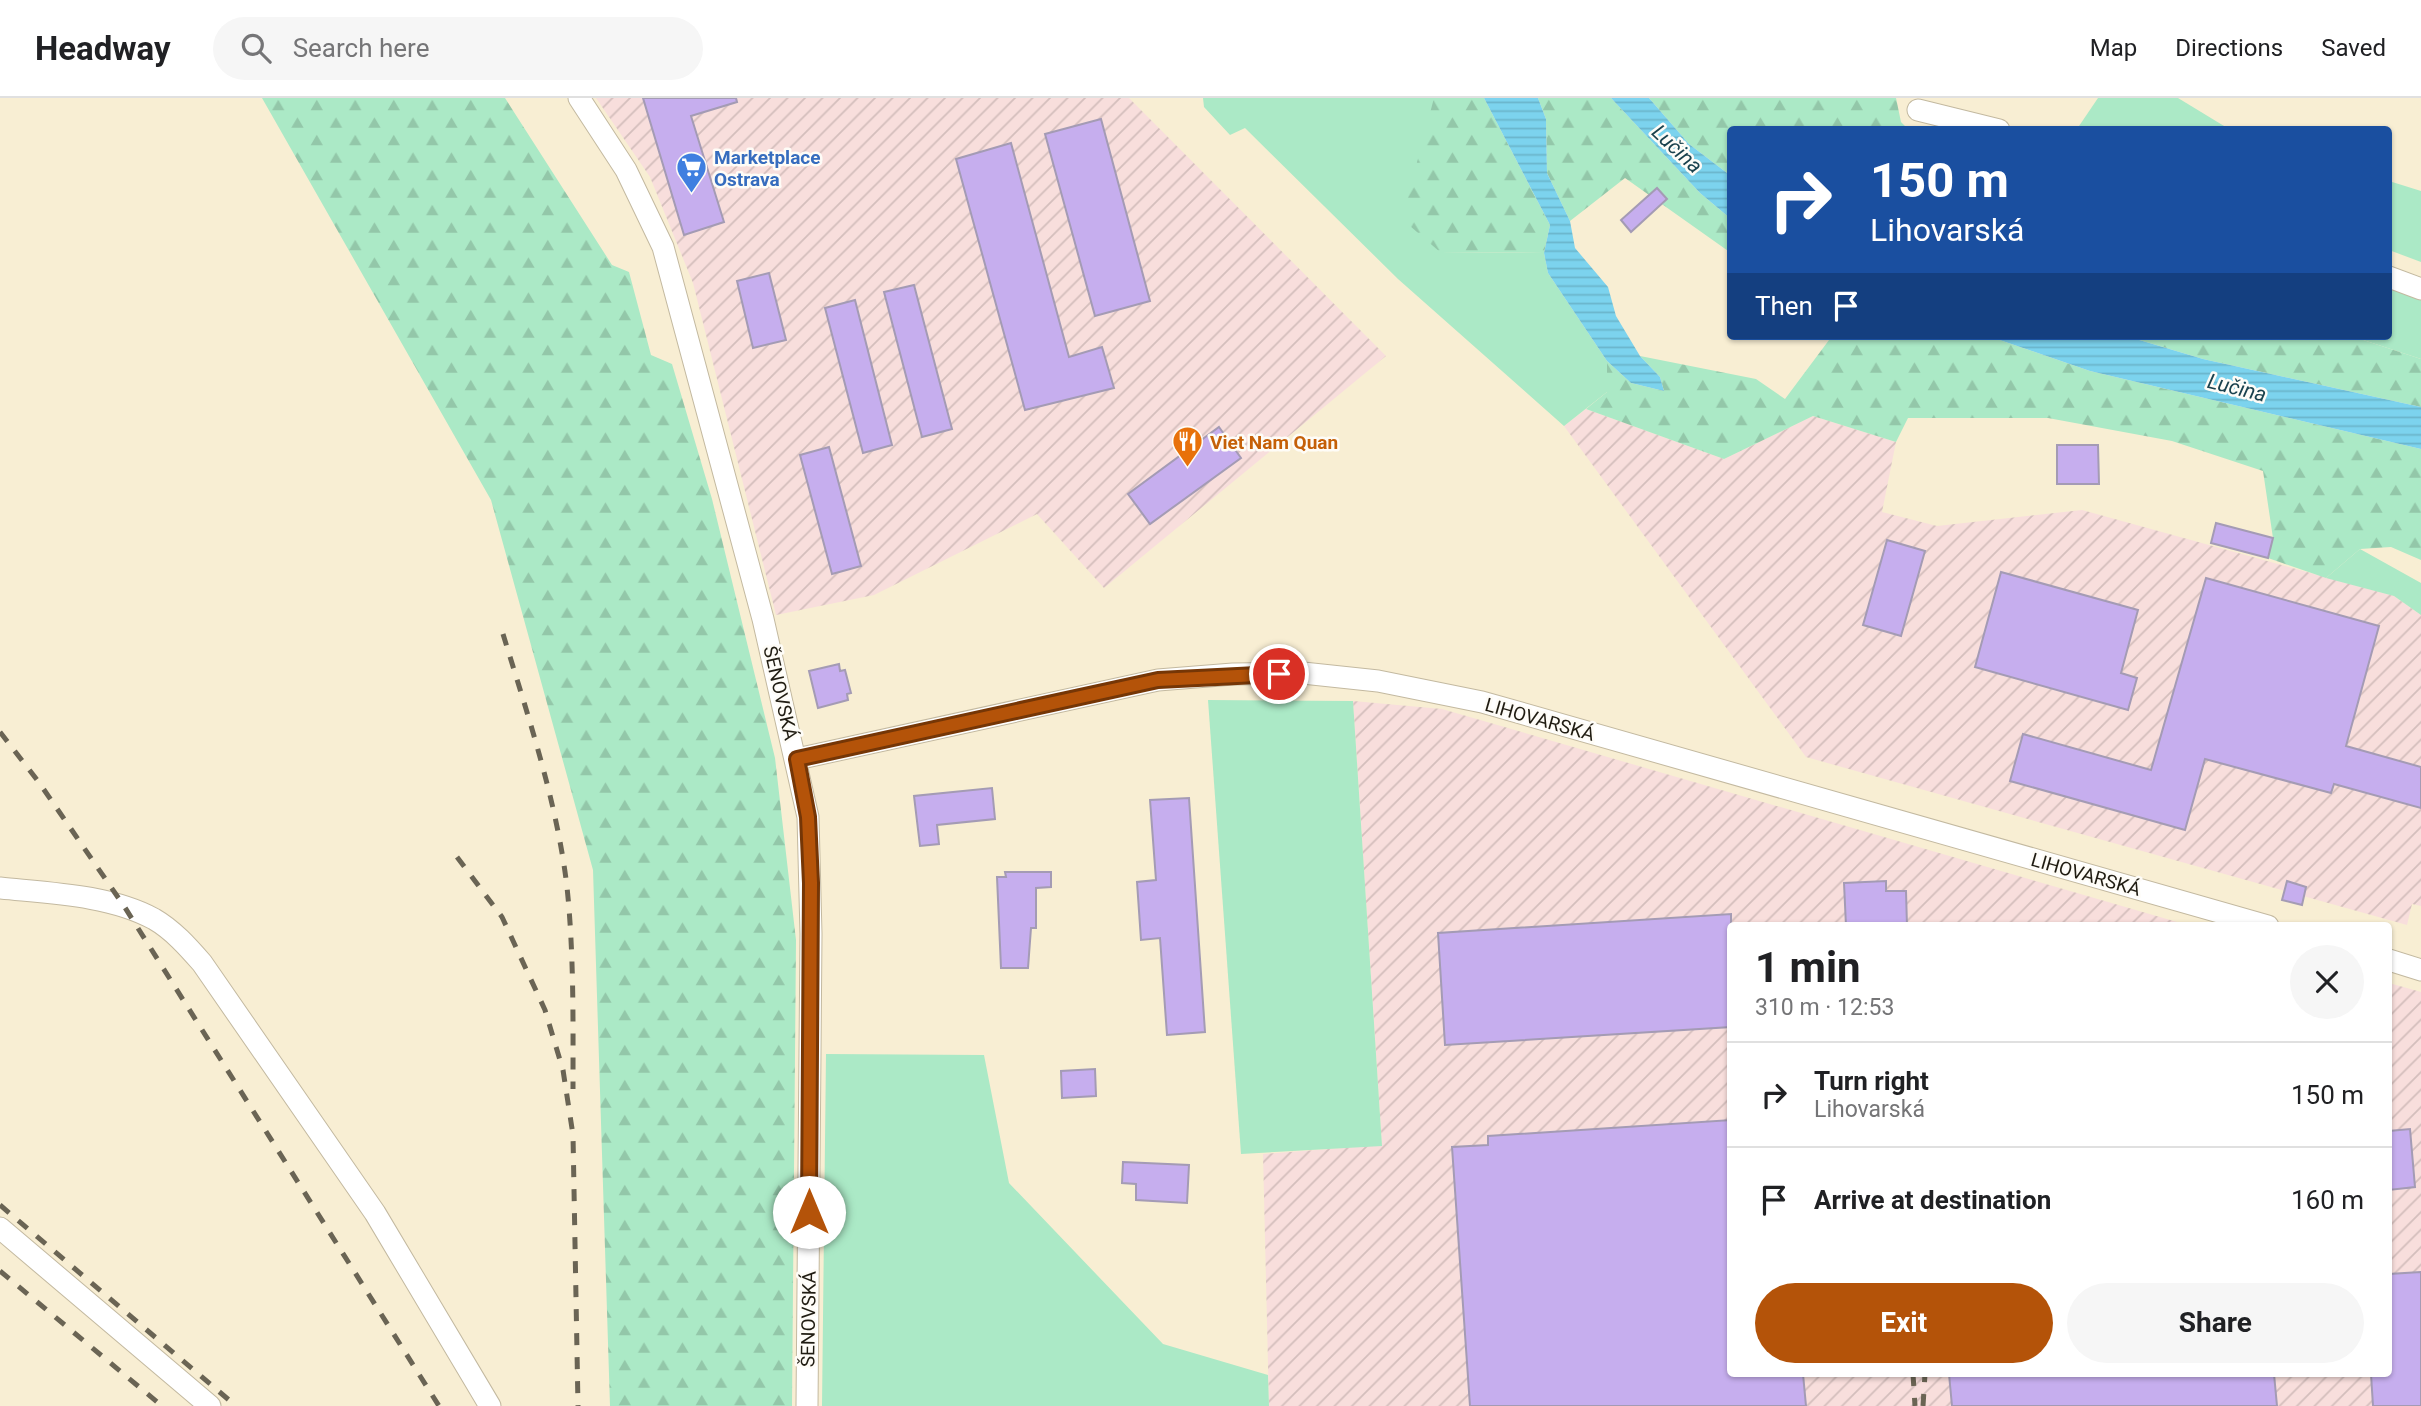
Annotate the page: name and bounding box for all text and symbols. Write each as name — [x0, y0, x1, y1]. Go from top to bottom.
search box — [213, 17, 703, 80]
text: Headway — [35, 29, 171, 68]
icon: search — [237, 29, 275, 67]
text: Search here — [293, 33, 429, 63]
text: Map — [2090, 34, 2137, 62]
text: Directions — [2175, 34, 2283, 62]
text: Saved — [2321, 34, 2386, 62]
water label: Lučina — [1647, 120, 1707, 178]
place label: Marketplace Ostrava — [714, 146, 820, 191]
supermarket icon: Marketplace Ostrava — [674, 151, 708, 195]
text: 150 m — [1870, 152, 2009, 209]
icon: right — [1755, 154, 1846, 245]
text: Lihovarská — [1870, 211, 2024, 249]
icon: arrive — [1827, 287, 1865, 325]
text: Then — [1755, 291, 1813, 321]
water label: Lučina — [2205, 369, 2269, 407]
restaurant icon: Viet Nam Quan — [1170, 425, 1204, 469]
place label: Viet Nam Quan — [1210, 431, 1338, 454]
street label: ŠENOVSKÁ — [758, 644, 803, 743]
pin — [1249, 644, 1309, 704]
icon: arrive — [1260, 655, 1298, 693]
street label: LIHOVARSKÁ — [1482, 693, 1598, 746]
street label: LIHOVARSKÁ — [2028, 848, 2144, 901]
text: 1 min — [1755, 943, 1861, 992]
button: close — [2290, 945, 2364, 1019]
text: 310 m · 12:53 — [1755, 994, 1894, 1021]
text: Turn right — [1814, 1066, 1929, 1096]
icon: right — [1755, 1076, 1793, 1114]
text: 150 m — [2291, 1080, 2364, 1110]
text: Lihovarská — [1814, 1096, 1925, 1123]
position arrow — [772, 1175, 846, 1249]
icon: arrive — [1755, 1181, 1793, 1219]
text: Arrive at destination — [1814, 1185, 2051, 1215]
text: 160 m — [2291, 1185, 2364, 1215]
street label: ŠENOVSKÁ — [796, 1270, 821, 1367]
button: Exit — [1755, 1283, 2053, 1363]
button: Share — [2067, 1283, 2364, 1363]

